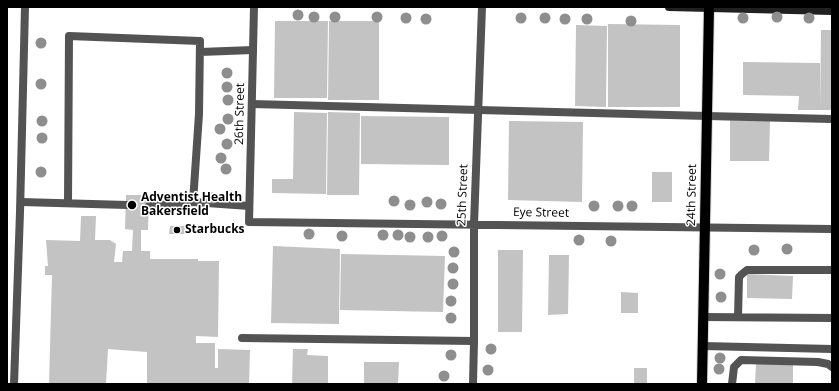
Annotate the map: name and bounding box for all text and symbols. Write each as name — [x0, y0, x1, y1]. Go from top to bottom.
street label: 26th Street — [232, 83, 248, 145]
street label: 25th Street — [455, 164, 471, 226]
street label: 24th Street — [684, 164, 700, 226]
place label: Adventist Health Bakersfield — [141, 191, 242, 219]
marker: Adventist Health Bakersfield — [126, 199, 138, 211]
street label: Eye Street — [513, 205, 569, 221]
place label: Starbucks — [185, 223, 245, 237]
marker: Starbucks — [172, 225, 182, 235]

